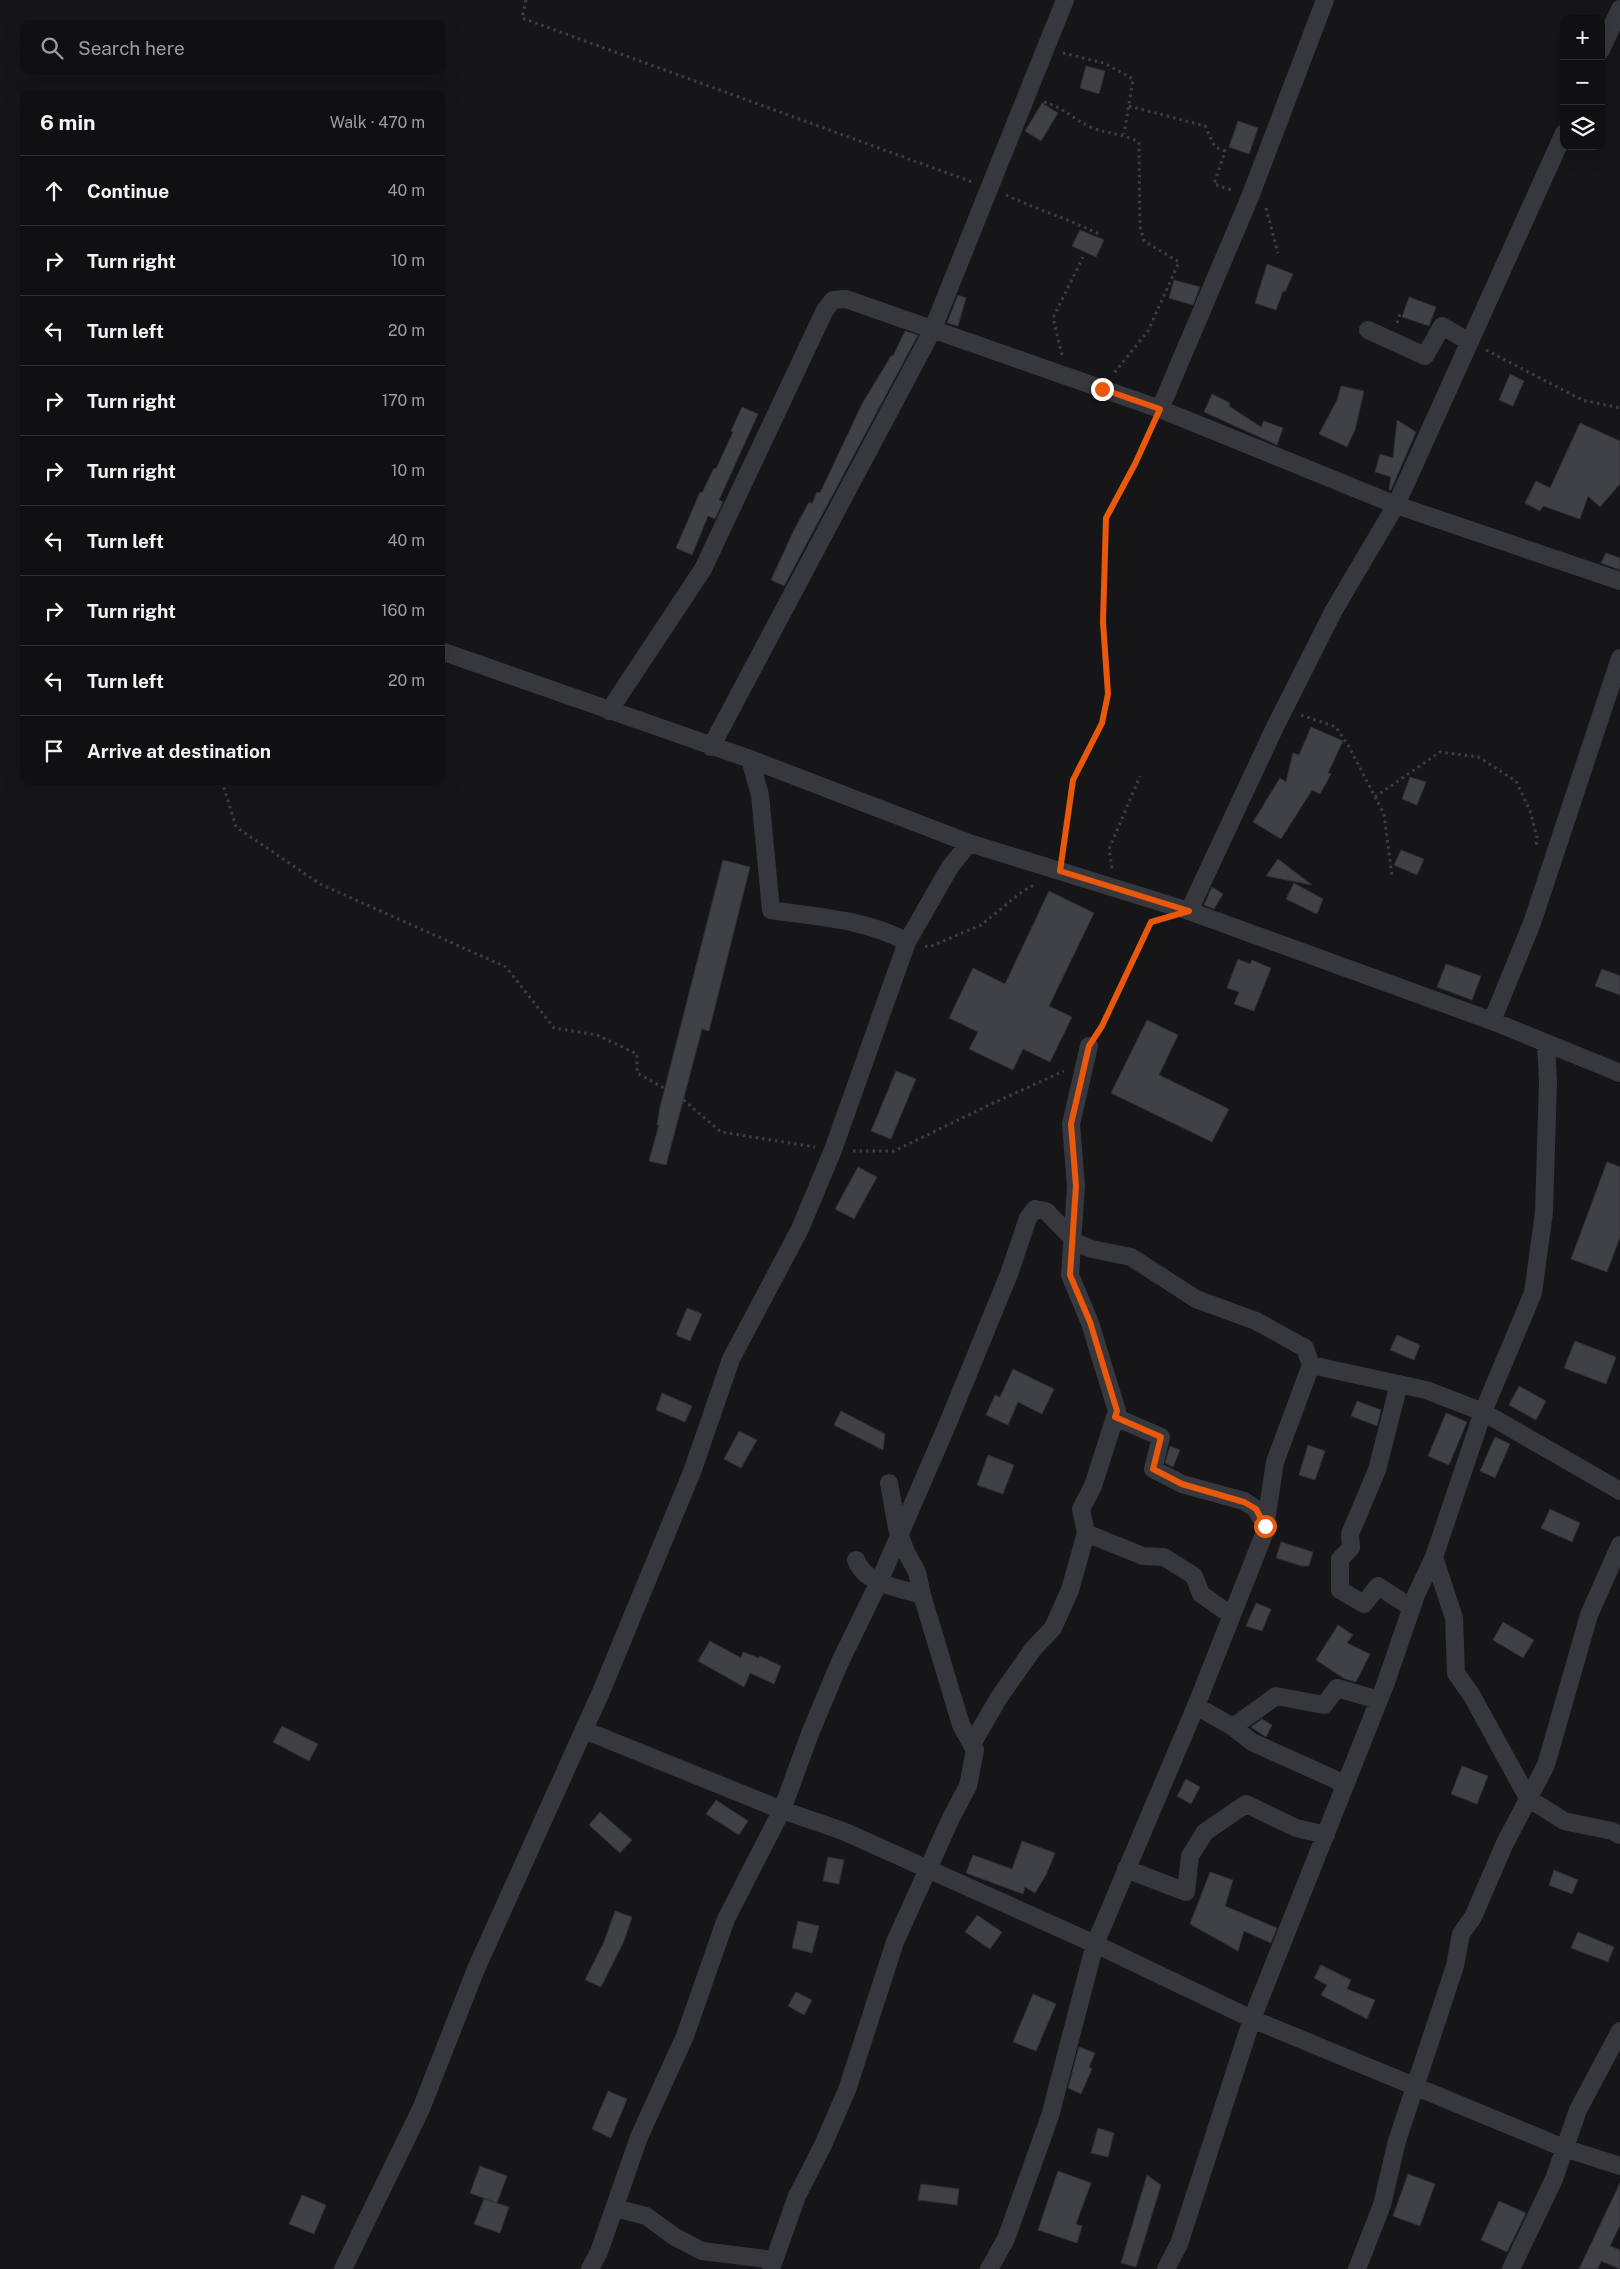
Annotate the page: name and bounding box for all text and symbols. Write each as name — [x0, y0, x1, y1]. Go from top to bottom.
map controls — [1560, 15, 1605, 150]
button: + — [1560, 15, 1605, 60]
search box — [20, 20, 445, 75]
icon: search — [38, 34, 66, 62]
text: Search here — [78, 37, 185, 59]
button: − — [1560, 60, 1605, 105]
button: layers — [1560, 105, 1605, 150]
text: 6 min — [40, 110, 96, 135]
text: Walk · 470 m — [330, 113, 425, 132]
icon: ahead — [40, 177, 68, 205]
text: Continue — [87, 180, 169, 202]
text: 40 m — [387, 181, 425, 200]
icon: right — [40, 247, 68, 275]
text: Turn right — [87, 250, 176, 272]
text: 10 m — [391, 251, 425, 270]
icon: left — [40, 317, 68, 345]
text: Turn left — [87, 320, 164, 342]
text: 20 m — [388, 321, 425, 340]
route end — [1091, 378, 1114, 401]
icon: right — [40, 387, 68, 415]
text: Turn right — [87, 390, 176, 412]
text: 170 m — [382, 391, 425, 410]
icon: right — [40, 457, 68, 485]
text: Turn right — [87, 460, 176, 482]
text: 10 m — [391, 461, 425, 480]
icon: left — [40, 527, 68, 555]
text: Turn left — [87, 530, 164, 552]
text: 40 m — [387, 531, 425, 550]
icon: right — [40, 597, 68, 625]
text: Turn right — [87, 600, 176, 622]
text: 160 m — [381, 601, 425, 620]
icon: left — [40, 667, 68, 695]
text: Turn left — [87, 670, 164, 692]
text: 20 m — [388, 671, 425, 690]
icon: arrive — [40, 737, 68, 765]
text: Arrive at destination — [87, 740, 271, 762]
route start — [1254, 1515, 1277, 1538]

